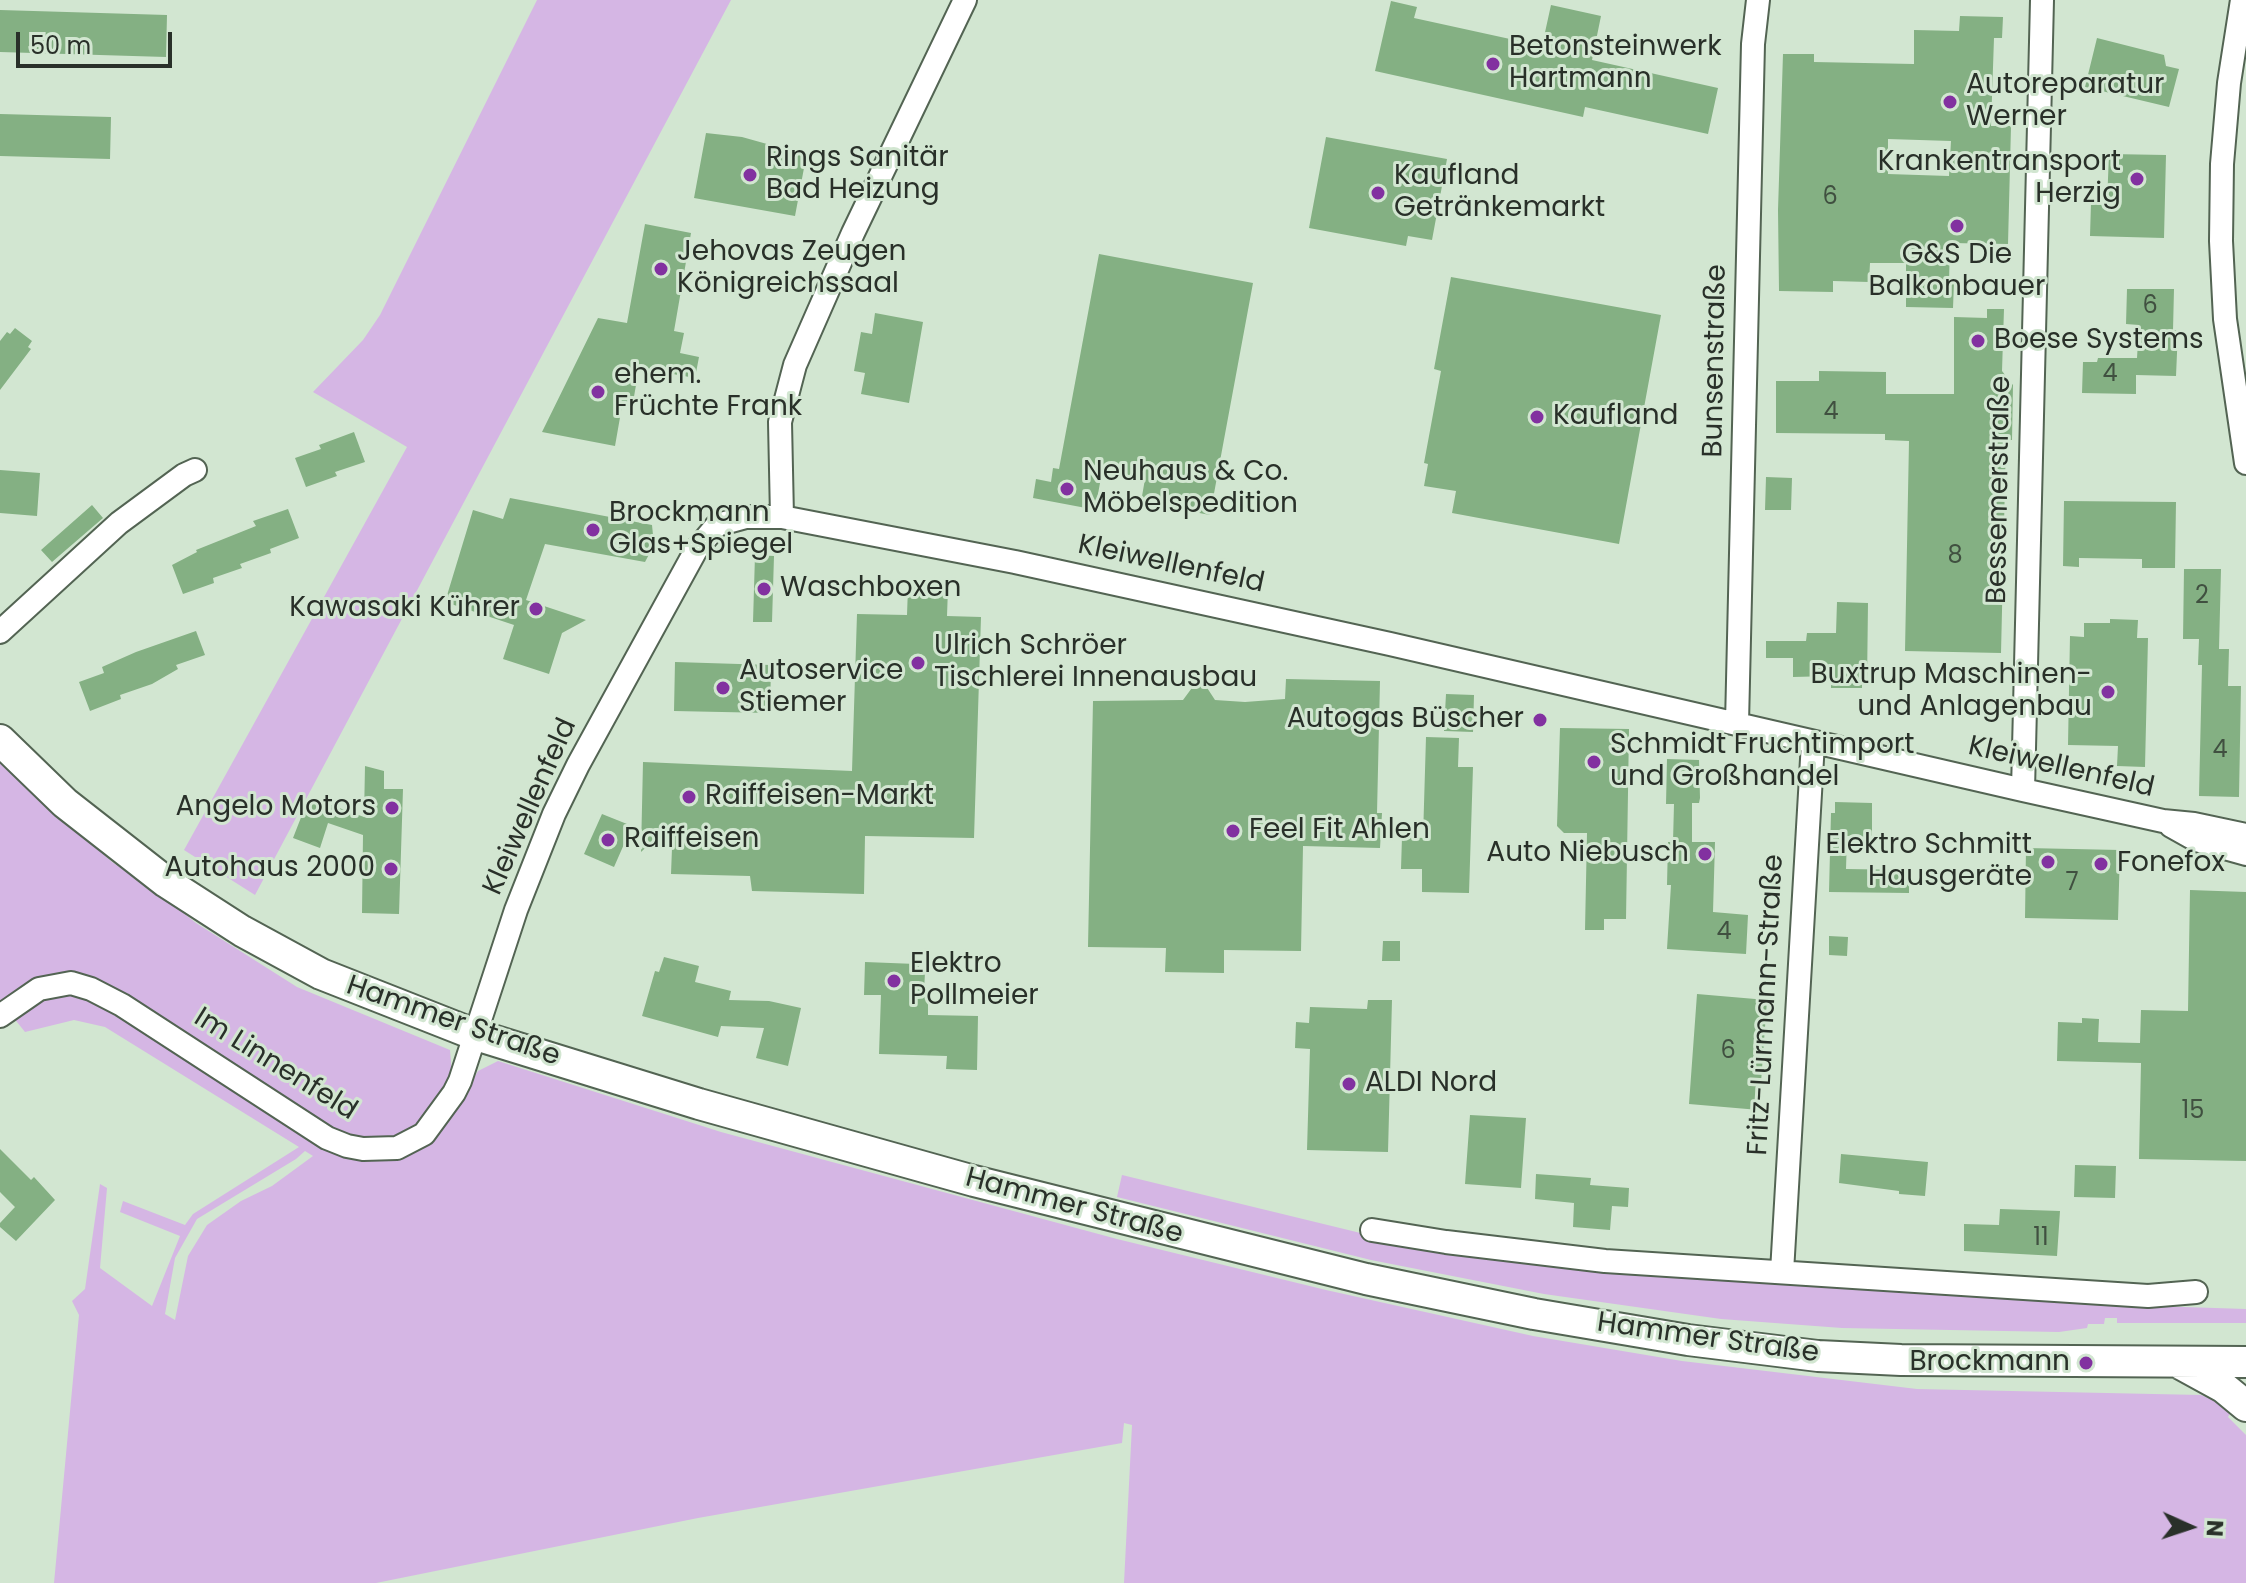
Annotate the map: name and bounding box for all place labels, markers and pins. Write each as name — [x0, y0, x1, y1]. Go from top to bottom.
place label: Betonsteinwerk Hartmann — [1509, 31, 1722, 97]
marker: Betonsteinwerk Hartmann — [1484, 55, 1502, 73]
place label: Autoreparatur Werner — [1966, 69, 2164, 135]
marker: Autoreparatur Werner — [1941, 93, 1959, 111]
place label: Rings Sanitär Bad Heizung — [766, 142, 949, 208]
place label: Krankentransport Herzig — [1878, 146, 2121, 212]
place label: Kaufland Getränkemarkt — [1394, 160, 1605, 226]
marker: Rings Sanitär Bad Heizung — [741, 166, 759, 184]
marker: Krankentransport Herzig — [2128, 170, 2146, 188]
marker: Kaufland Getränkemarkt — [1369, 184, 1387, 202]
marker: G&S Die Balkonbauer — [1948, 217, 1966, 235]
place label: Jehovas Zeugen Königreichssaal — [677, 236, 906, 302]
place label: G&S Die Balkonbauer — [1869, 239, 2045, 305]
marker: Jehovas Zeugen Königreichssaal — [652, 260, 670, 278]
place label: Boese Systems — [1994, 324, 2204, 358]
marker: Boese Systems — [1969, 332, 1987, 350]
place label: ehem. Früchte Frank — [614, 359, 802, 425]
marker: ehem. Früchte Frank — [589, 383, 607, 401]
place label: Kaufland — [1553, 400, 1678, 434]
marker: Kaufland — [1528, 408, 1546, 426]
place label: Neuhaus & Co. Möbelspedition — [1083, 456, 1298, 522]
marker: Neuhaus & Co. Möbelspedition — [1058, 480, 1076, 498]
place label: Brockmann Glas+Spiegel — [609, 497, 793, 563]
marker: Brockmann Glas+Spiegel — [584, 521, 602, 539]
place label: Waschboxen — [780, 572, 961, 606]
marker: Waschboxen — [755, 580, 773, 598]
place label: Kawasaki Kührer — [289, 592, 520, 626]
marker: Kawasaki Kührer — [527, 600, 545, 618]
place label: Ulrich Schröer Tischlerei Innenausbau — [934, 630, 1257, 696]
marker: Ulrich Schröer Tischlerei Innenausbau — [909, 654, 927, 672]
place label: Autoservice Stiemer — [739, 655, 903, 721]
place label: Buxtrup Maschinen- und Anlagenbau — [1810, 659, 2092, 725]
marker: Autoservice Stiemer — [714, 679, 732, 697]
marker: Buxtrup Maschinen- und Anlagenbau — [2099, 683, 2117, 701]
place label: Autogas Büscher — [1287, 703, 1524, 737]
marker: Autogas Büscher — [1531, 711, 1549, 729]
place label: Schmidt Fruchtimport und Großhandel — [1610, 729, 1914, 795]
marker: Schmidt Fruchtimport und Großhandel — [1585, 753, 1603, 771]
place label: Raiffeisen-Markt — [705, 780, 934, 814]
marker: Raiffeisen-Markt — [680, 788, 698, 806]
place label: Angelo Motors — [175, 791, 376, 825]
marker: Angelo Motors — [383, 799, 401, 817]
place label: Feel Fit Ahlen — [1249, 814, 1430, 848]
marker: Feel Fit Ahlen — [1224, 822, 1242, 840]
place label: Raiffeisen — [624, 823, 759, 857]
place label: Elektro Schmitt Hausgeräte — [1825, 829, 2032, 895]
marker: Raiffeisen — [599, 831, 617, 849]
place label: Auto Niebusch — [1486, 837, 1689, 871]
marker: Auto Niebusch — [1696, 845, 1714, 863]
place label: Fonefox — [2117, 847, 2225, 881]
place label: Autohaus 2000 — [164, 852, 375, 886]
marker: Elektro Schmitt Hausgeräte — [2039, 853, 2057, 871]
marker: Fonefox — [2092, 855, 2110, 873]
marker: Autohaus 2000 — [382, 860, 400, 878]
place label: Elektro Pollmeier — [910, 948, 1039, 1014]
marker: Elektro Pollmeier — [885, 972, 903, 990]
place label: ALDI Nord — [1365, 1067, 1497, 1101]
marker: ALDI Nord — [1340, 1075, 1358, 1093]
place label: Brockmann — [1909, 1346, 2070, 1380]
marker: Brockmann — [2077, 1354, 2095, 1372]

